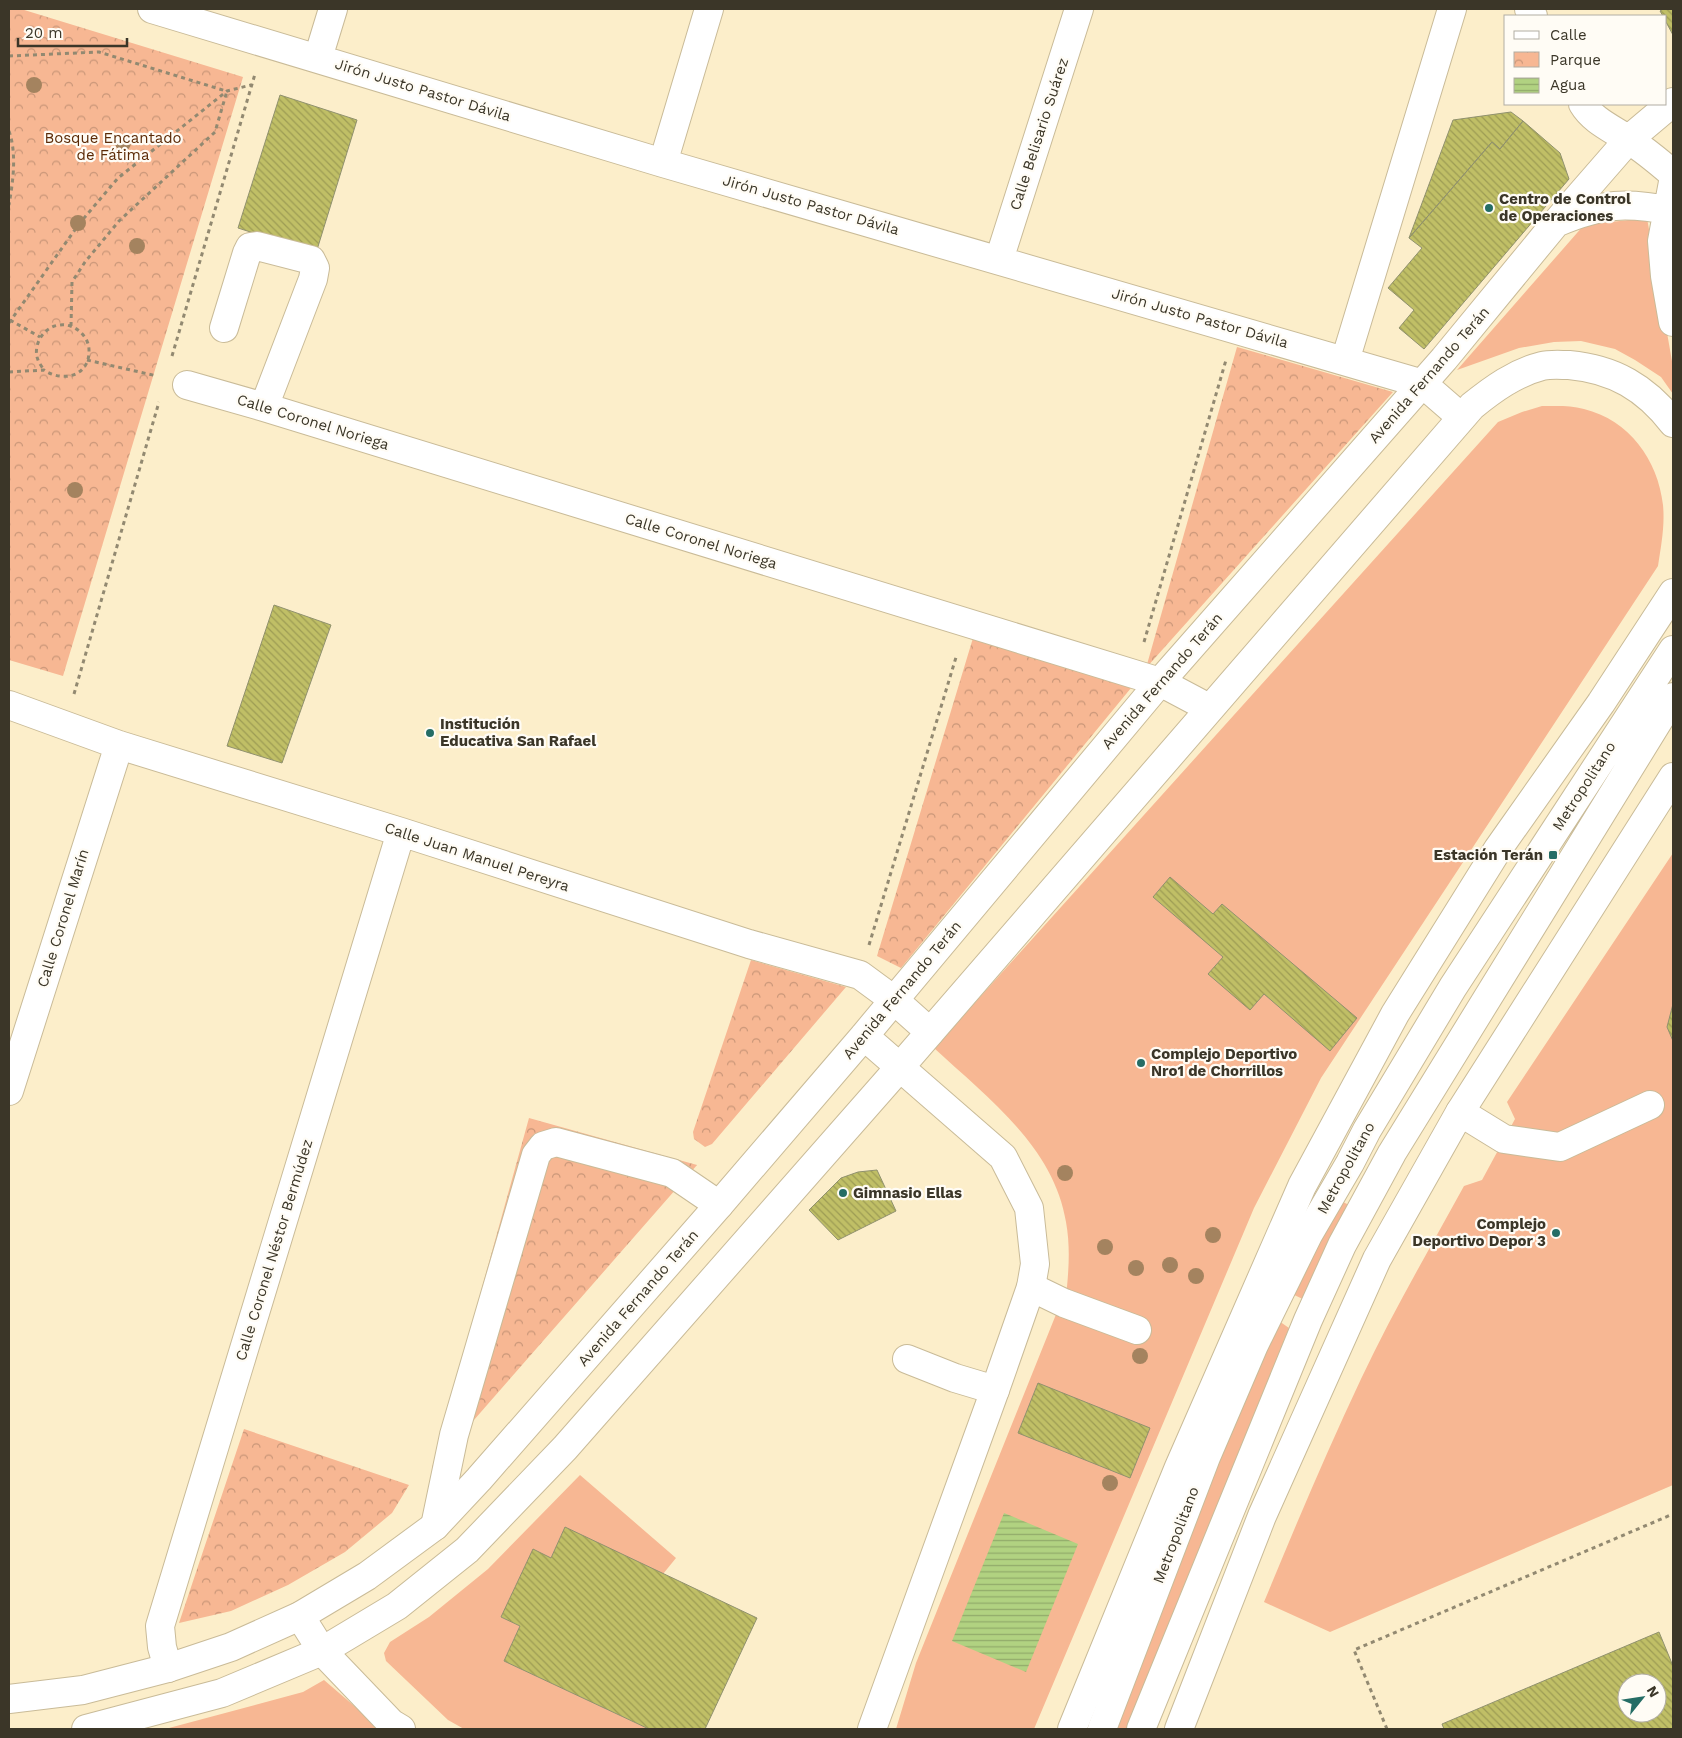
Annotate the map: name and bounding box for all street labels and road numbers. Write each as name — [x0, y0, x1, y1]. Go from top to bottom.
street label: Jirón Justo Pastor Dávila — [333, 55, 514, 125]
street label: Calle Belisario Suárez — [1006, 56, 1072, 212]
street label: Jirón Justo Pastor Dávila — [721, 171, 902, 239]
street label: Jirón Justo Pastor Dávila — [1110, 284, 1291, 352]
street label: Avenida Fernando Terán — [1365, 303, 1493, 447]
street label: Calle Coronel Noriega — [235, 390, 392, 454]
street label: Calle Coronel Noriega — [623, 509, 780, 573]
street label: Avenida Fernando Terán — [1098, 609, 1226, 753]
street label: Metropolitano — [1549, 738, 1619, 834]
street label: Calle Juan Manuel Pereyra — [382, 819, 572, 896]
street label: Calle Coronel Marín — [33, 847, 93, 989]
street label: Avenida Fernando Terán — [839, 917, 965, 1063]
street label: Metropolitano — [1313, 1119, 1379, 1217]
street label: Calle Coronel Néstor Bermúdez — [232, 1137, 316, 1363]
street label: Avenida Fernando Terán — [574, 1226, 702, 1370]
street label: Metropolitano — [1149, 1484, 1203, 1586]

